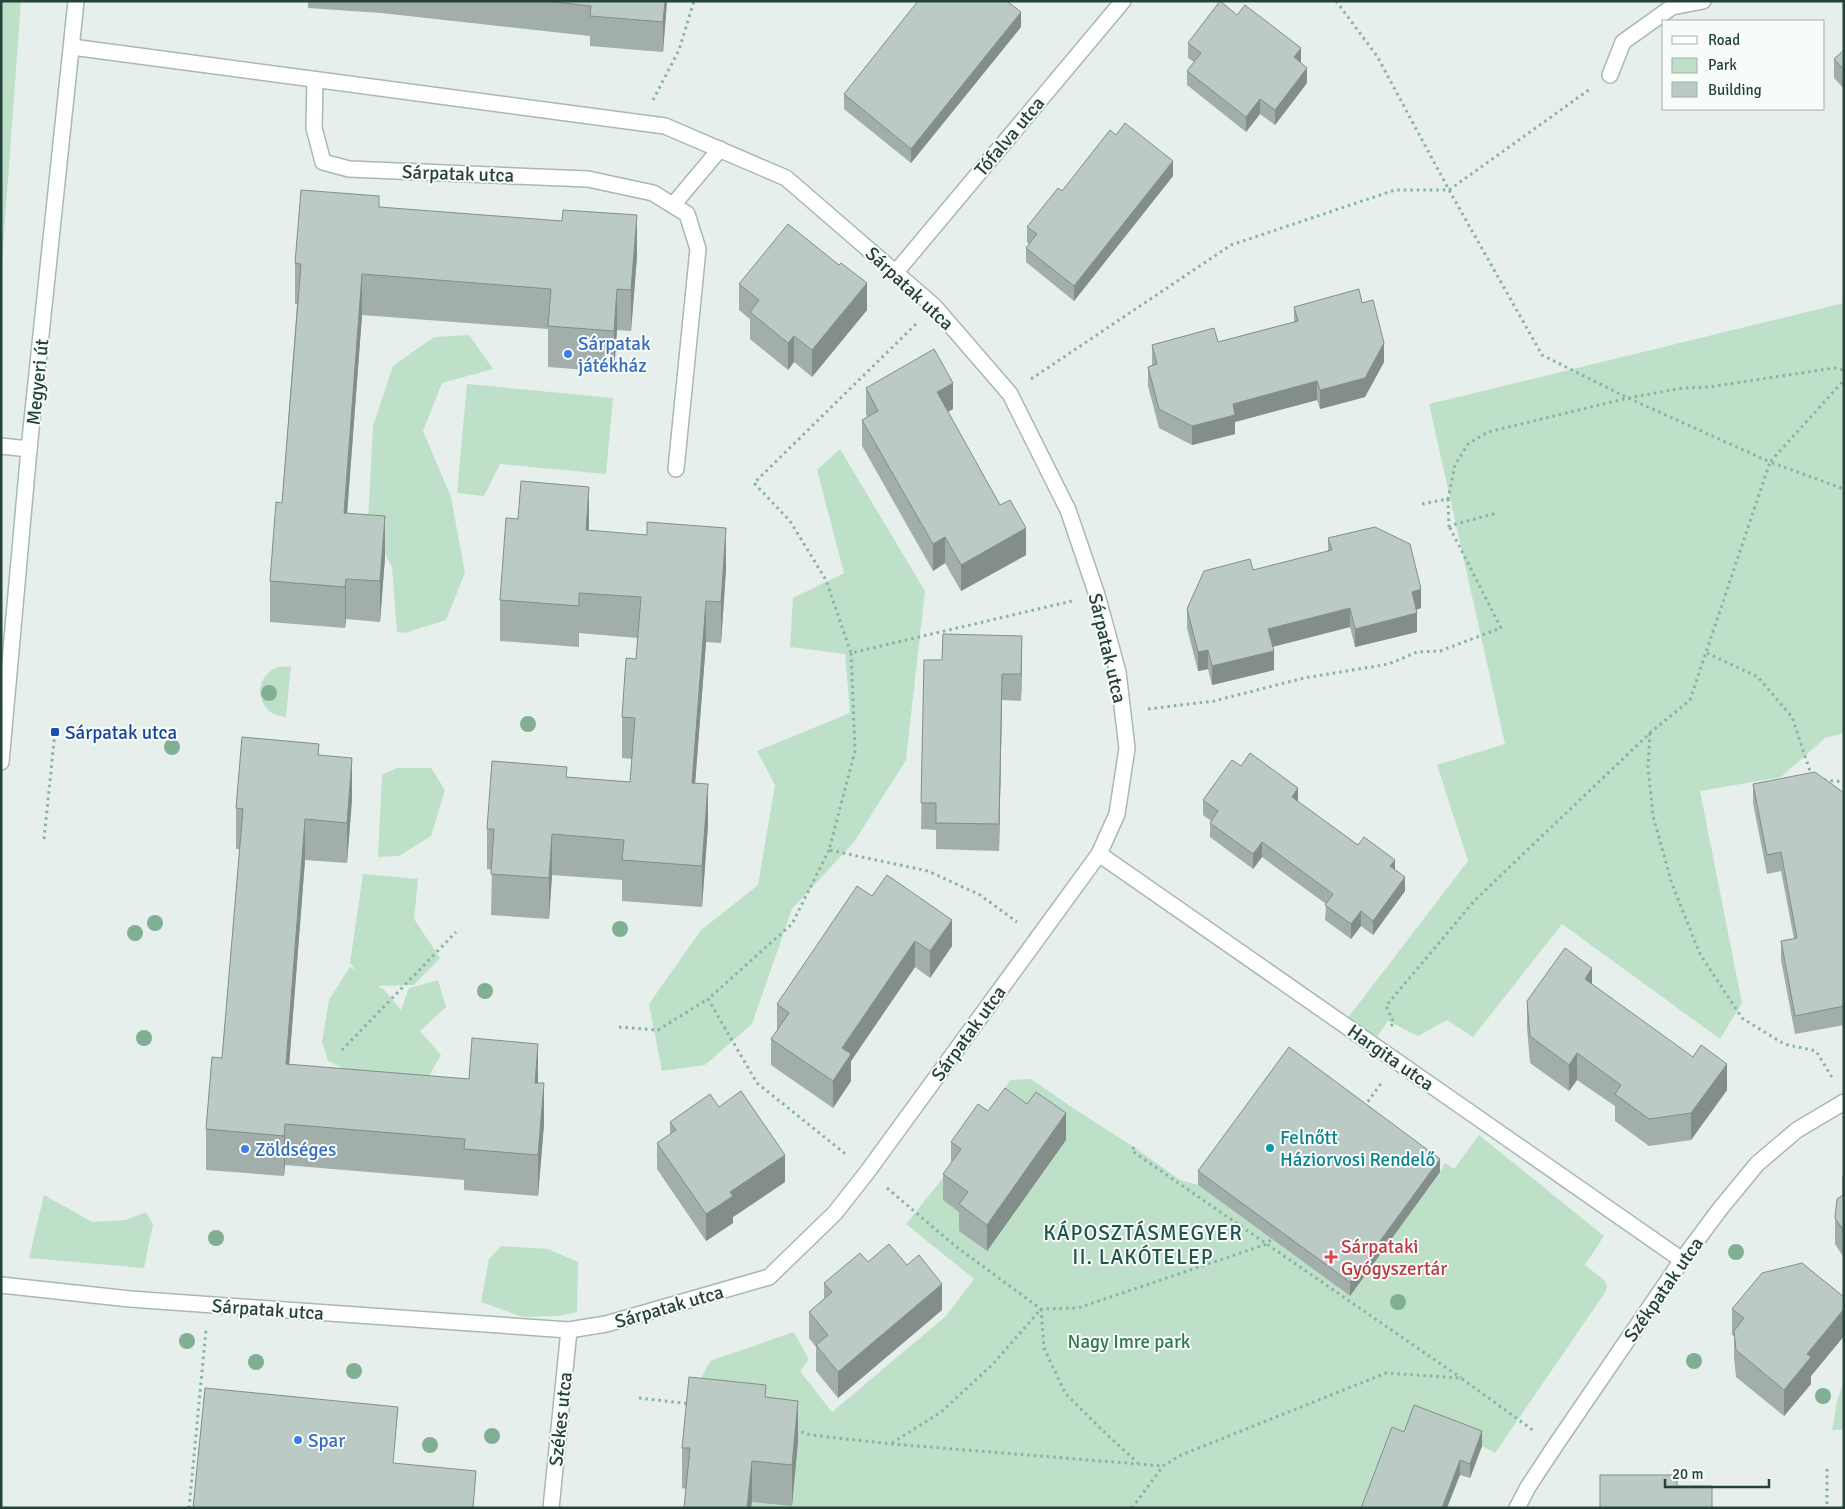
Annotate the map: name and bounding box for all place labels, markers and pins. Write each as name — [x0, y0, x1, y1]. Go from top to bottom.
place label: Sárpatak játékház — [578, 332, 651, 378]
marker: Sárpatak játékház — [562, 348, 574, 360]
place label: Sárpatak utca — [65, 721, 177, 745]
marker: Sárpatak utca — [49, 726, 61, 738]
place label: Felnőtt Háziorvosi Rendelő — [1280, 1126, 1435, 1172]
place label: Zöldséges — [255, 1138, 336, 1162]
marker: Felnőtt Háziorvosi Rendelő — [1264, 1142, 1276, 1154]
marker: Zöldséges — [239, 1143, 251, 1155]
place label: Sárpataki Gyógyszertár — [1341, 1235, 1447, 1281]
marker: Sárpataki Gyógyszertár — [1325, 1251, 1337, 1263]
place label: Spar — [308, 1429, 345, 1453]
marker: Spar — [292, 1434, 304, 1446]

